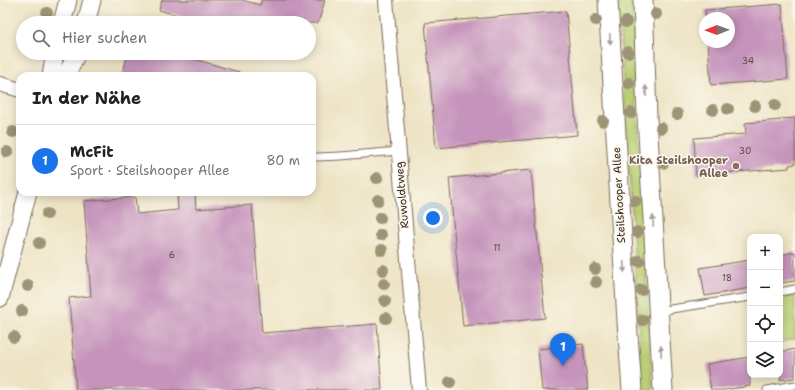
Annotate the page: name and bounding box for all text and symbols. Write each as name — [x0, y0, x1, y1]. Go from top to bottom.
north arrow — [699, 12, 735, 48]
search box — [16, 16, 316, 60]
icon: search — [30, 27, 52, 49]
text: Hier suchen — [62, 28, 147, 48]
one-way arrow — [607, 33, 614, 45]
house number: 34 — [742, 55, 754, 67]
one-way arrow — [643, 84, 649, 97]
text: In der Nähe — [32, 87, 141, 109]
text: McFit — [70, 142, 114, 162]
house number: 30 — [739, 145, 751, 157]
street label: Steilshooper Allee — [609, 147, 629, 243]
text: 1 — [42, 152, 48, 169]
text: 80 m — [266, 152, 300, 169]
place label: Kita Steilshooper Allee — [629, 153, 728, 181]
street label: Ruwoldtweg — [392, 161, 412, 229]
marker: Kita Steilshooper Allee — [731, 161, 741, 171]
text: Sport · Steilshooper Allee — [70, 162, 230, 179]
your location — [423, 208, 443, 228]
one-way arrow — [650, 214, 656, 227]
map controls — [747, 234, 783, 378]
button: + — [747, 234, 783, 270]
house number: 11 — [493, 242, 501, 254]
house number: 6 — [169, 249, 175, 261]
one-way arrow — [620, 261, 627, 273]
button: − — [747, 270, 783, 306]
house number: 18 — [722, 272, 732, 284]
button: locate — [747, 306, 783, 342]
pin: 1 — [550, 333, 576, 366]
button: layers — [747, 342, 783, 378]
one-way arrow — [657, 345, 664, 357]

